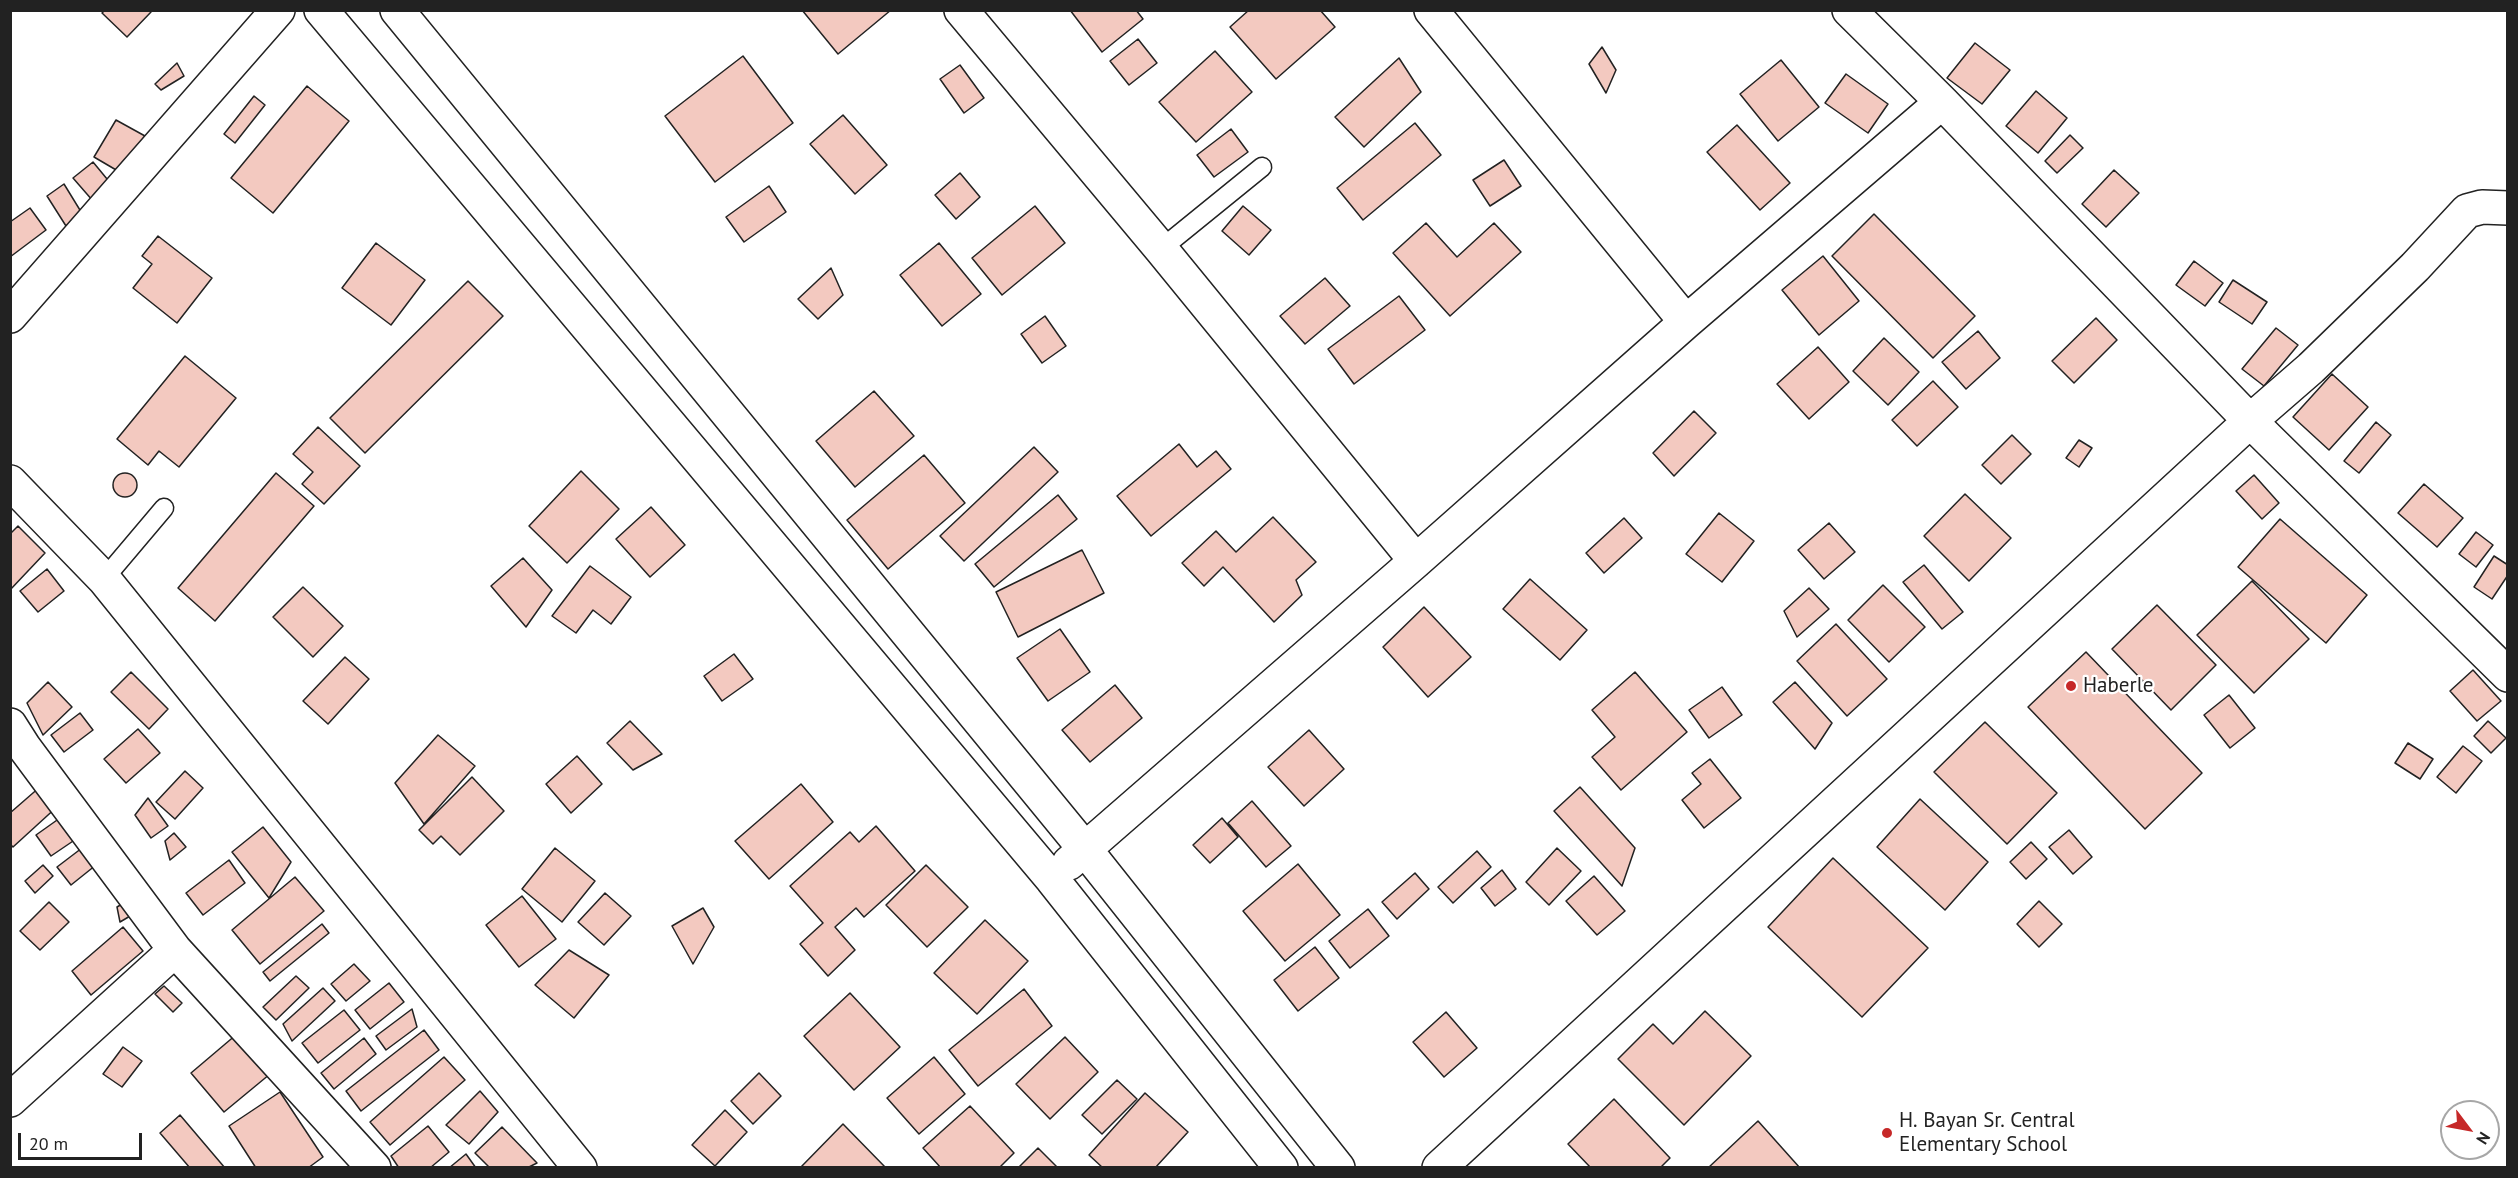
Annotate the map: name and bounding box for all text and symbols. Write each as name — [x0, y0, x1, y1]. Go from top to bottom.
place label: Haberle — [2083, 673, 2153, 699]
marker: Haberle — [2064, 679, 2078, 693]
north arrow — [2440, 1100, 2500, 1160]
place label: H. Bayan Sr. Central Elementary School — [1899, 1108, 2075, 1158]
scale bar — [21, 1121, 146, 1159]
marker: H. Bayan Sr. Central Elementary School — [1880, 1126, 1894, 1140]
text: N — [2472, 1129, 2495, 1148]
text: 20 m — [29, 1132, 68, 1155]

